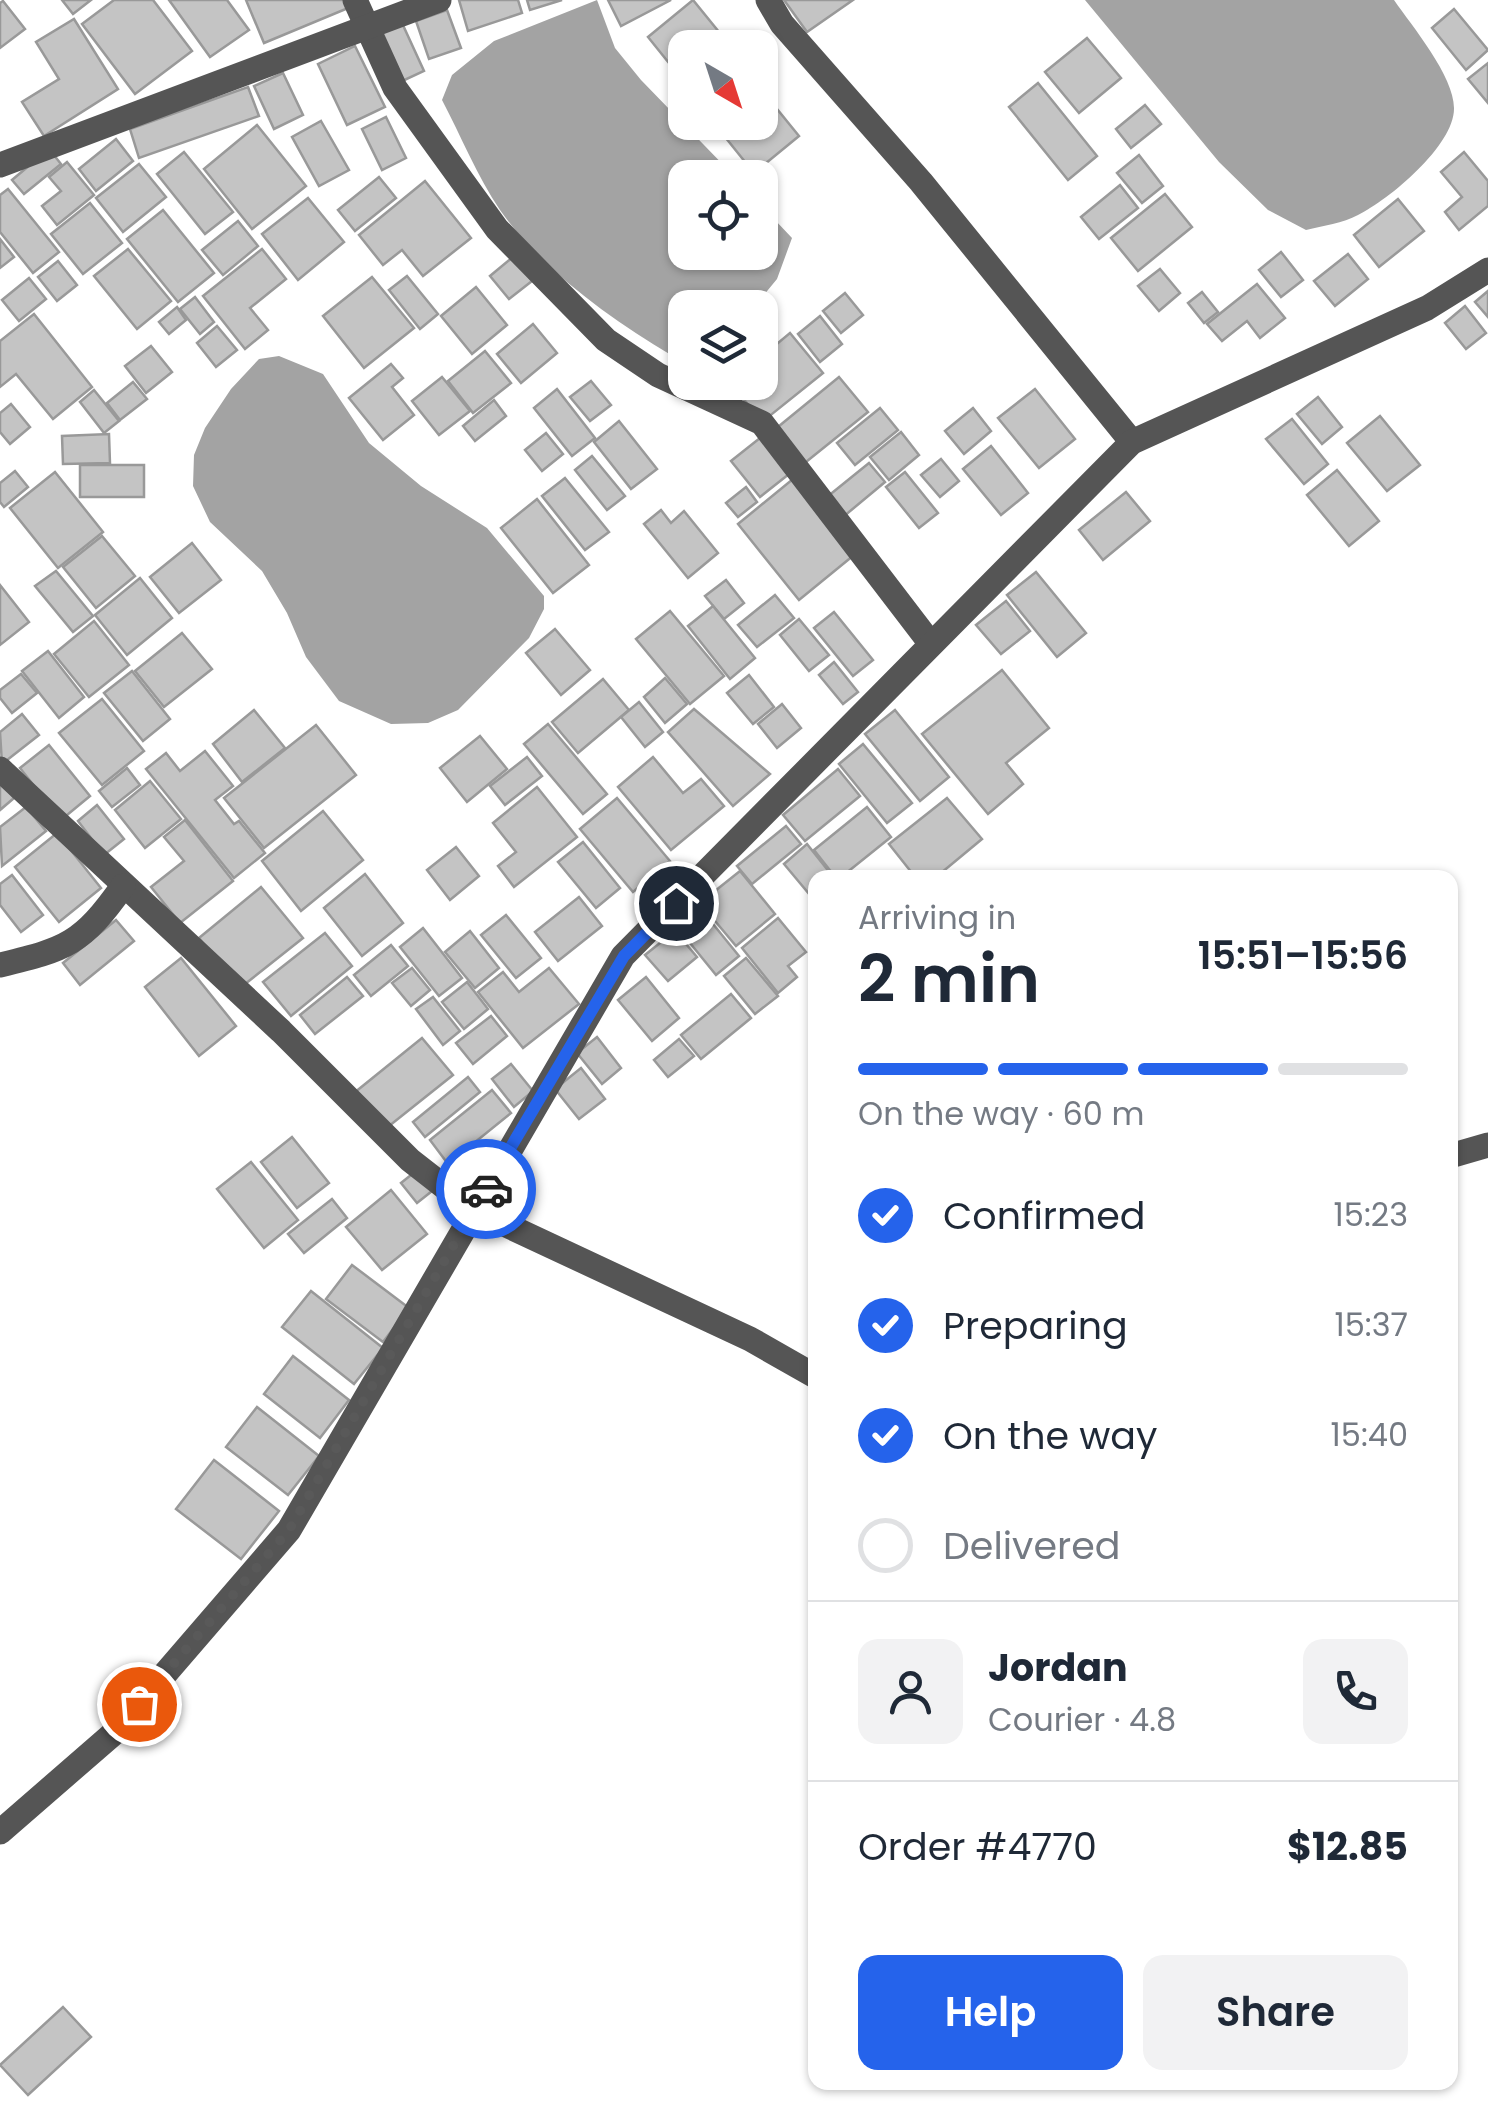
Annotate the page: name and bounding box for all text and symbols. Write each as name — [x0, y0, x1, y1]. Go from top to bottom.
north arrow — [668, 30, 778, 140]
map controls — [668, 30, 778, 400]
button: locate — [668, 160, 778, 270]
button: layers — [668, 290, 778, 400]
pin — [634, 861, 719, 946]
icon: home — [649, 876, 704, 931]
text: Arriving in — [858, 895, 1016, 940]
text: 15:51–15:56 — [1198, 929, 1408, 982]
text: 2 min — [858, 934, 1040, 1025]
text: On the way · 60 m — [858, 1091, 1144, 1136]
courier — [436, 1139, 536, 1239]
icon: car — [459, 1162, 514, 1217]
icon: check — [858, 1188, 913, 1243]
text: Confirmed — [943, 1189, 1145, 1242]
text: 15:23 — [1334, 1192, 1408, 1237]
icon: check — [858, 1298, 913, 1353]
text: Preparing — [943, 1299, 1128, 1352]
text: 15:37 — [1335, 1302, 1408, 1347]
icon: check — [858, 1408, 913, 1463]
text: On the way — [943, 1409, 1157, 1462]
text: 15:40 — [1331, 1412, 1408, 1457]
text: Delivered — [943, 1519, 1120, 1572]
button: person — [858, 1639, 963, 1744]
button: phone — [1303, 1639, 1408, 1744]
text: Jordan — [988, 1641, 1128, 1694]
pin — [97, 1662, 182, 1747]
icon: bag — [112, 1677, 167, 1732]
text: Courier · 4.8 — [988, 1697, 1176, 1742]
text: Order #4770 — [858, 1820, 1097, 1873]
text: $12.85 — [1287, 1820, 1408, 1873]
button: Help — [858, 1955, 1123, 2070]
button: Share — [1143, 1955, 1408, 2070]

